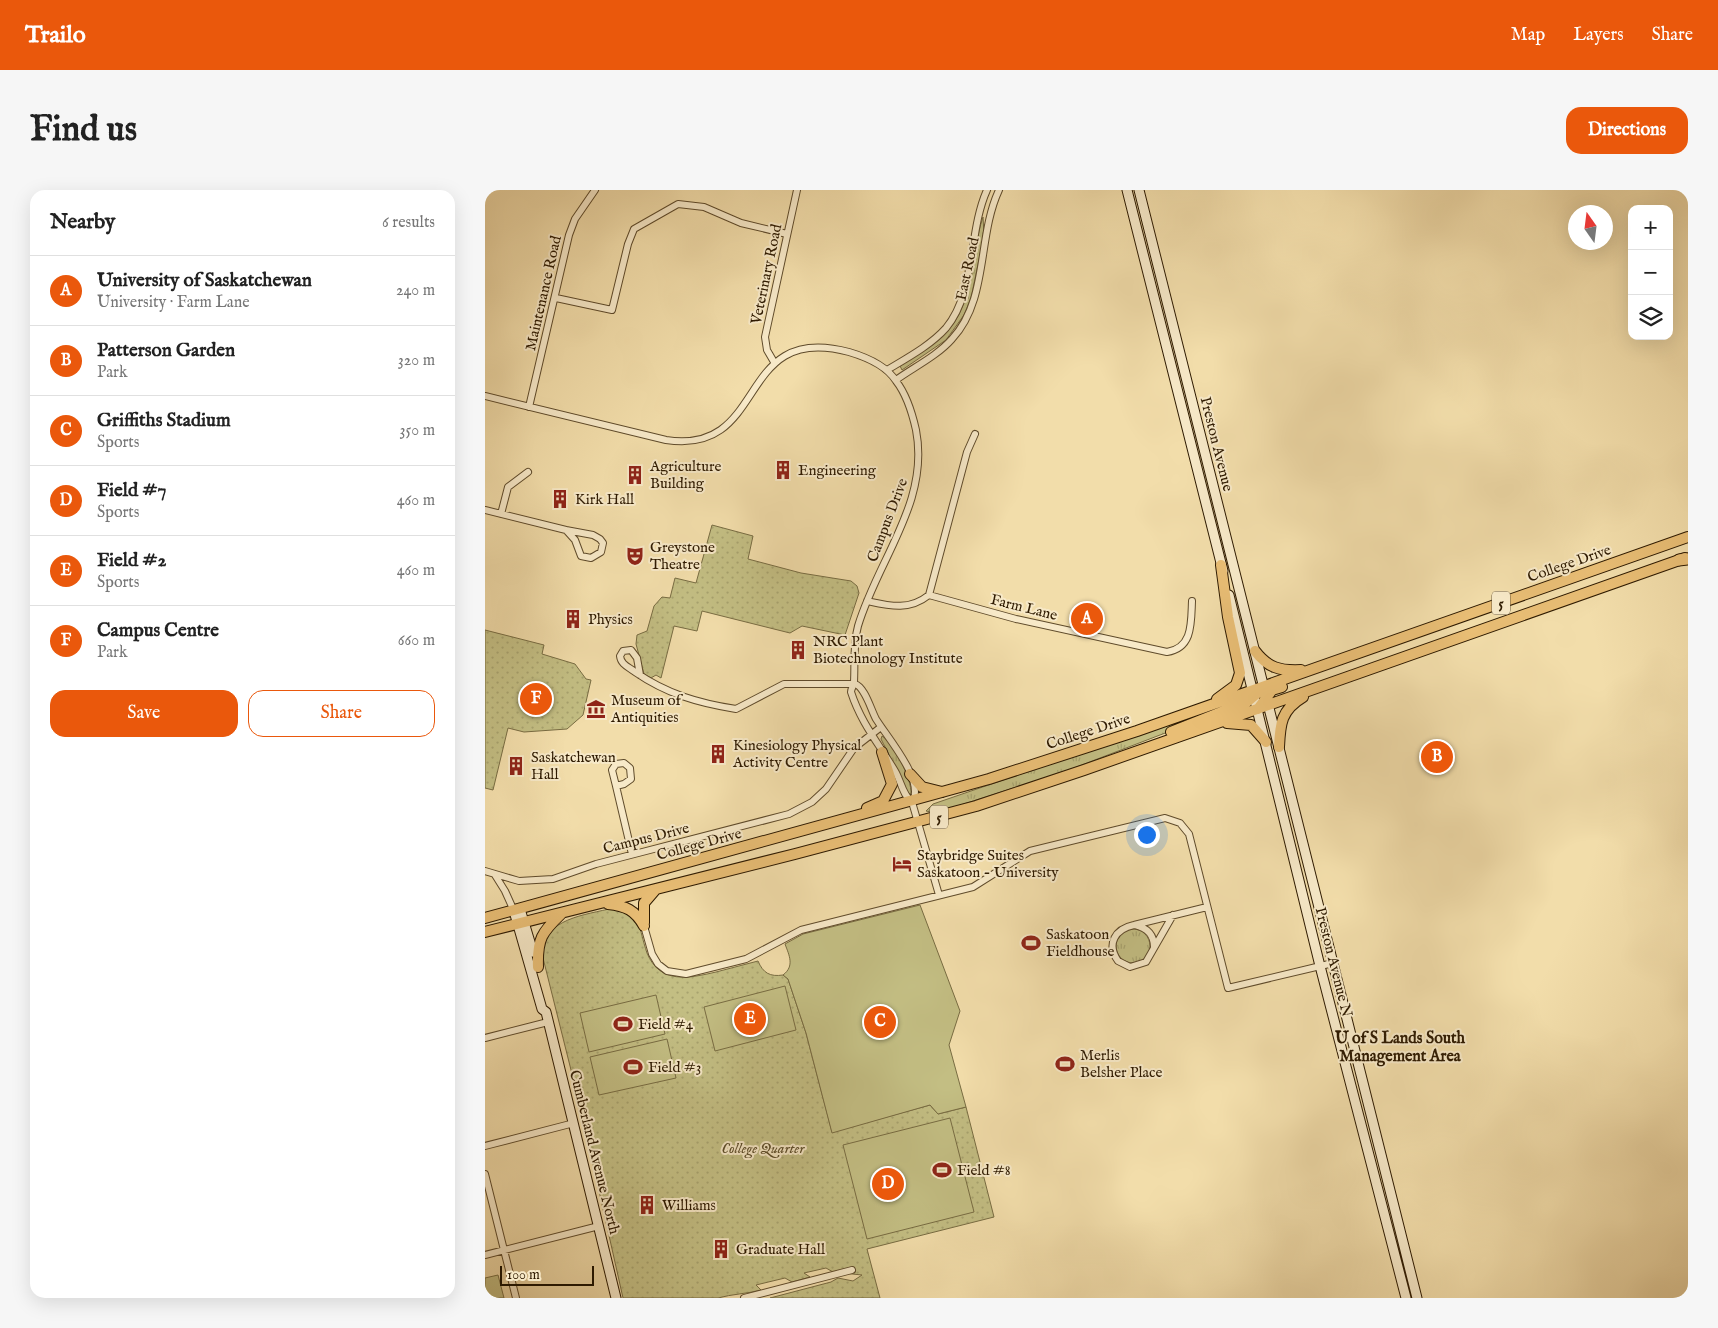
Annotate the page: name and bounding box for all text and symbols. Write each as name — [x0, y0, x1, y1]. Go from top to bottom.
text: Trailo — [25, 20, 86, 51]
text: Map — [1511, 24, 1545, 47]
text: Layers — [1573, 24, 1624, 47]
text: Share — [1652, 24, 1693, 47]
button: Directions — [1566, 107, 1688, 154]
text: Find us — [30, 108, 137, 153]
north arrow — [1568, 205, 1613, 250]
map controls — [1628, 205, 1673, 340]
button: + — [1628, 205, 1673, 250]
text: Nearby — [50, 209, 115, 236]
text: 6 results — [382, 213, 435, 233]
street label: Veterinary Road — [746, 221, 787, 327]
street label: Maintenance Road — [521, 233, 566, 353]
street label: East Road — [951, 235, 984, 303]
button: − — [1628, 250, 1673, 295]
text: University of Saskatchewan — [97, 269, 312, 293]
text: A — [61, 281, 71, 301]
text: 240 m — [396, 281, 435, 301]
text: University · Farm Lane — [97, 293, 250, 313]
button: layers — [1628, 295, 1673, 340]
text: Patterson Garden — [97, 339, 235, 363]
text: B — [61, 351, 71, 371]
text: 320 m — [398, 351, 435, 371]
text: Park — [97, 363, 127, 383]
street label: Preston Avenue — [1196, 395, 1237, 493]
text: Griffiths Stadium — [97, 409, 231, 433]
text: C — [60, 421, 72, 441]
text: 350 m — [400, 421, 435, 441]
text: Sports — [97, 433, 139, 453]
place label: Agriculture Building — [649, 457, 721, 493]
building icon: Engineering — [772, 459, 794, 481]
place label: Engineering — [798, 461, 877, 480]
building icon: Agriculture Building — [624, 464, 646, 486]
street label: Campus Drive — [863, 476, 912, 565]
text: Field #7 — [97, 479, 166, 503]
building icon: Kirk Hall — [549, 488, 571, 510]
place label: Kirk Hall — [575, 490, 635, 509]
text: D — [60, 491, 72, 511]
text: 460 m — [397, 491, 435, 511]
text: Sports — [97, 503, 139, 523]
place label: Greystone Theatre — [650, 538, 715, 574]
street label: College Drive — [1525, 540, 1613, 587]
theatre icon: Greystone Theatre — [624, 545, 646, 567]
text: Field #2 — [97, 549, 166, 573]
text: E — [60, 561, 72, 581]
text: 460 m — [397, 561, 435, 581]
text: Sports — [97, 573, 139, 593]
street label: Farm Lane — [988, 590, 1059, 625]
road number: 5 — [1492, 592, 1510, 614]
pin: A — [1071, 600, 1103, 638]
building icon: Physics — [562, 608, 584, 630]
place label: Physics — [588, 610, 633, 629]
text: Campus Centre — [97, 619, 219, 643]
text: F — [61, 631, 71, 651]
text: 660 m — [398, 631, 435, 651]
place label: NRC Plant Biotechnology Institute — [813, 632, 963, 668]
building icon: NRC Plant Biotechnology Institute — [787, 639, 809, 661]
text: Park — [97, 643, 127, 663]
pin: F — [520, 680, 552, 718]
button: Save — [50, 690, 238, 737]
button: Share — [248, 690, 435, 737]
place label: Museum of Antiquities — [610, 691, 684, 727]
museum icon: Museum of Antiquities — [585, 698, 607, 720]
street label: College Drive — [1044, 709, 1133, 754]
place label: Kinesiology Physical Activity Centre — [732, 736, 862, 772]
pin: B — [1421, 738, 1453, 776]
building icon: Kinesiology Physical Activity Centre — [707, 743, 729, 765]
place label: Saskatchewan Hall — [531, 748, 616, 784]
building icon: Saskatchewan Hall — [505, 755, 527, 777]
road number: 5 — [930, 806, 948, 828]
street label: Campus Drive — [601, 819, 691, 858]
your location — [1134, 822, 1160, 848]
street label: College Drive — [655, 824, 744, 865]
place label: Staybridge Suites Saskatoon - University — [917, 846, 1059, 882]
hotel icon: Staybridge Suites Saskatoon - University — [891, 853, 913, 875]
street label: Preston Avenue N — [1311, 905, 1356, 1019]
place label: Saskatoon Fieldhouse — [1046, 925, 1114, 961]
sports icon: Saskatoon Fieldhouse — [1020, 932, 1042, 954]
pin: E — [734, 1000, 766, 1038]
pin: C — [864, 1003, 896, 1041]
sports icon: Field #4 — [612, 1013, 634, 1035]
place label: Field #4 — [638, 1015, 694, 1034]
district label: U of S Lands South Management Area — [1334, 1029, 1466, 1067]
place label: Merlis Belsher Place — [1080, 1046, 1162, 1082]
sports icon: Merlis Belsher Place — [1054, 1053, 1076, 1075]
sports icon: Field #3 — [622, 1056, 644, 1078]
place label: Field #3 — [648, 1058, 701, 1077]
street label: Cumberland Avenue North — [565, 1068, 624, 1236]
park label: College Quarter — [722, 1139, 805, 1159]
sports icon: Field #8 — [931, 1159, 953, 1181]
place label: Field #8 — [957, 1161, 1011, 1180]
pin: D — [872, 1165, 904, 1203]
building icon: Williams — [636, 1194, 658, 1216]
place label: Williams — [662, 1196, 716, 1215]
building icon: Graduate Hall — [710, 1238, 732, 1260]
place label: Graduate Hall — [736, 1240, 826, 1259]
scale bar — [500, 1263, 594, 1286]
text: 100 m — [507, 1266, 540, 1284]

